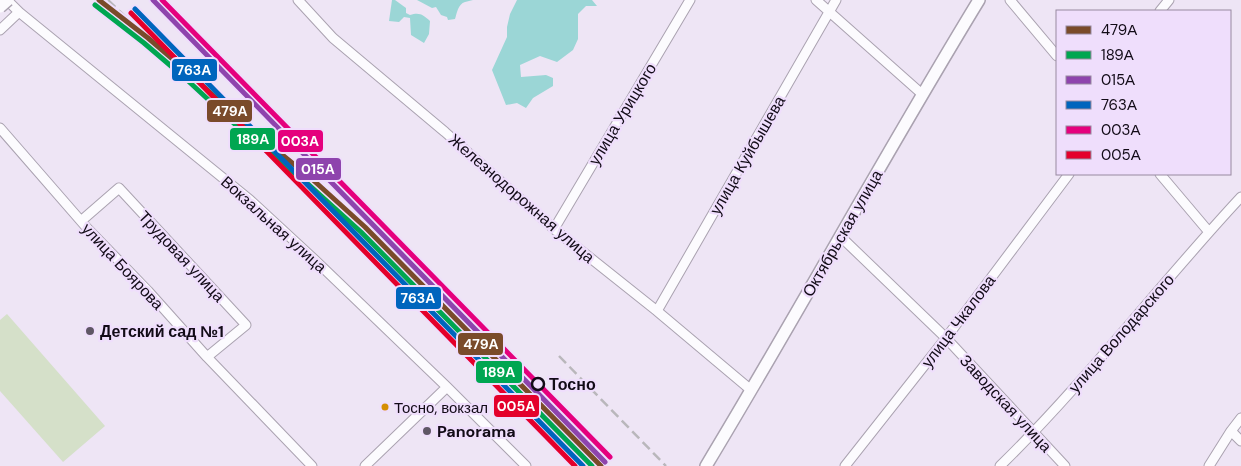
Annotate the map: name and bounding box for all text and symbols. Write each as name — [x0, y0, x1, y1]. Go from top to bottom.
legend — [1056, 10, 1231, 175]
text: 479А — [1101, 20, 1137, 40]
text: 189А — [1101, 45, 1134, 65]
line badge: 763А — [171, 58, 218, 82]
street label: улица Урицкого — [584, 59, 661, 169]
text: 763А — [177, 61, 211, 79]
text: 015А — [1101, 70, 1135, 90]
street label: улица Куйбышева — [705, 92, 790, 219]
text: 763А — [1101, 95, 1137, 115]
line badge: 479А — [206, 99, 253, 123]
text: 479А — [212, 102, 248, 120]
text: 003А — [1101, 120, 1140, 140]
line badge: 189А — [229, 127, 276, 151]
line badge: 003А — [277, 129, 324, 153]
street label: Железнодорожная улица — [444, 129, 599, 268]
text: 189А — [237, 130, 269, 148]
text: 003А — [281, 132, 319, 150]
text: 005А — [1101, 145, 1141, 165]
line badge: 015А — [295, 157, 342, 181]
text: 015А — [301, 160, 335, 178]
street label: Октябрьская улица — [798, 166, 887, 300]
street label: Вокзальная улица — [216, 171, 331, 278]
street label: Трудовая улица — [134, 206, 229, 307]
street label: улица Боярова — [77, 218, 168, 314]
street label: улица Володарского — [1064, 269, 1179, 397]
street label: улица Чкалова — [917, 271, 1000, 372]
line badge: 763А — [395, 286, 442, 310]
text: 763А — [401, 289, 435, 307]
place label: Детский сад №1 — [100, 321, 224, 342]
marker: Детский сад №1 — [84, 325, 96, 337]
line badge: 479А — [457, 332, 504, 356]
text: 479А — [463, 335, 499, 353]
street label: Заводская улица — [955, 350, 1056, 457]
line badge: 189А — [475, 360, 523, 384]
text: 189А — [483, 363, 515, 381]
place label: Тосно — [549, 374, 596, 395]
marker: Тосно — [531, 377, 545, 391]
line badge: 005А — [493, 394, 540, 418]
text: 005А — [497, 397, 535, 415]
place label: Тосно, вокзал — [394, 398, 488, 418]
marker: Тосно, вокзал — [380, 402, 390, 412]
place label: Panorama — [437, 421, 516, 442]
marker: Panorama — [421, 425, 433, 437]

